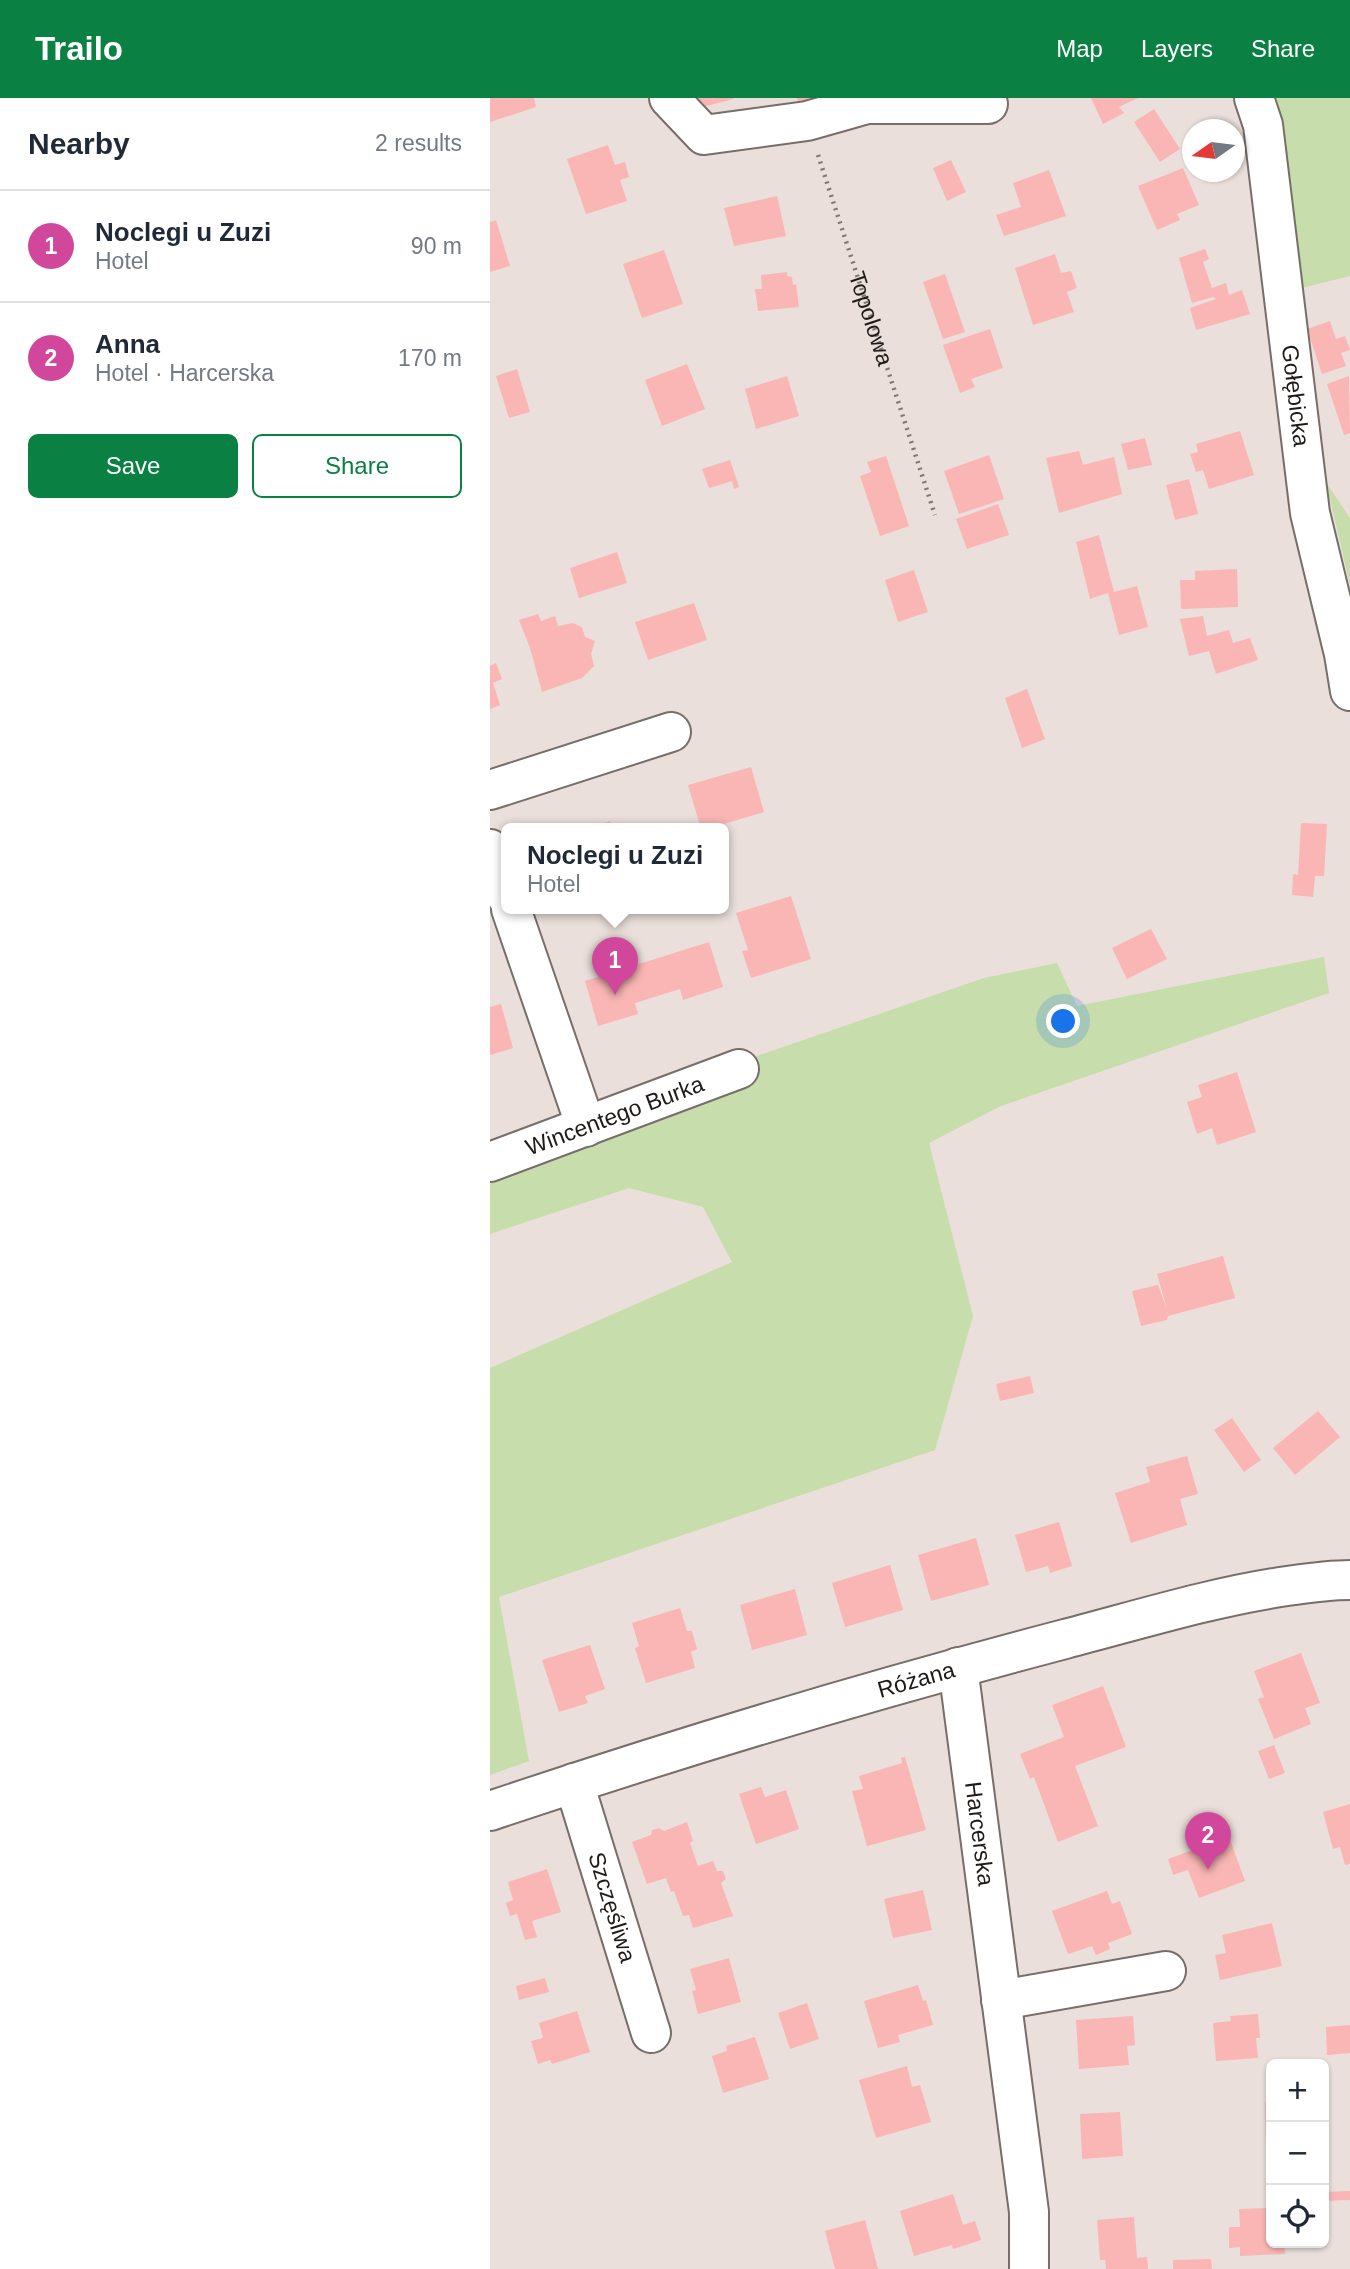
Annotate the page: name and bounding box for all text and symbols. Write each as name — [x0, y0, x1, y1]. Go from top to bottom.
text: Trailo — [35, 30, 123, 67]
text: Map — [1056, 35, 1103, 62]
text: Layers — [1141, 35, 1213, 62]
text: Share — [1251, 35, 1315, 62]
north arrow — [1182, 119, 1245, 182]
text: Nearby — [28, 127, 130, 160]
text: 2 results — [375, 130, 462, 156]
text: Noclegi u Zuzi — [95, 217, 271, 247]
text: 1 — [45, 233, 57, 259]
text: 90 m — [411, 233, 462, 259]
text: Hotel — [95, 248, 149, 274]
street label: Topolowa — [844, 268, 899, 369]
text: Anna — [95, 329, 160, 359]
street label: Gołębicka — [1277, 343, 1315, 448]
text: 2 — [45, 345, 57, 371]
text: 170 m — [398, 345, 462, 371]
text: Hotel · Harcerska — [95, 360, 274, 386]
button: Save — [28, 434, 238, 498]
button: Share — [252, 434, 462, 498]
popup — [501, 823, 729, 914]
text: Noclegi u Zuzi — [527, 840, 703, 870]
text: Hotel — [527, 871, 581, 897]
pin: 1 — [592, 937, 638, 995]
your location — [1046, 1004, 1080, 1038]
street label: Wincentego Burka — [522, 1070, 707, 1161]
street label: Różana — [874, 1656, 958, 1703]
street label: Harcerska — [960, 1780, 999, 1887]
pin: 2 — [1185, 1812, 1231, 1870]
street label: Szczęśliwa — [583, 1849, 642, 1966]
map controls — [1266, 2059, 1329, 2248]
button: + — [1266, 2059, 1329, 2122]
button: − — [1266, 2122, 1329, 2185]
button: locate — [1266, 2185, 1329, 2248]

